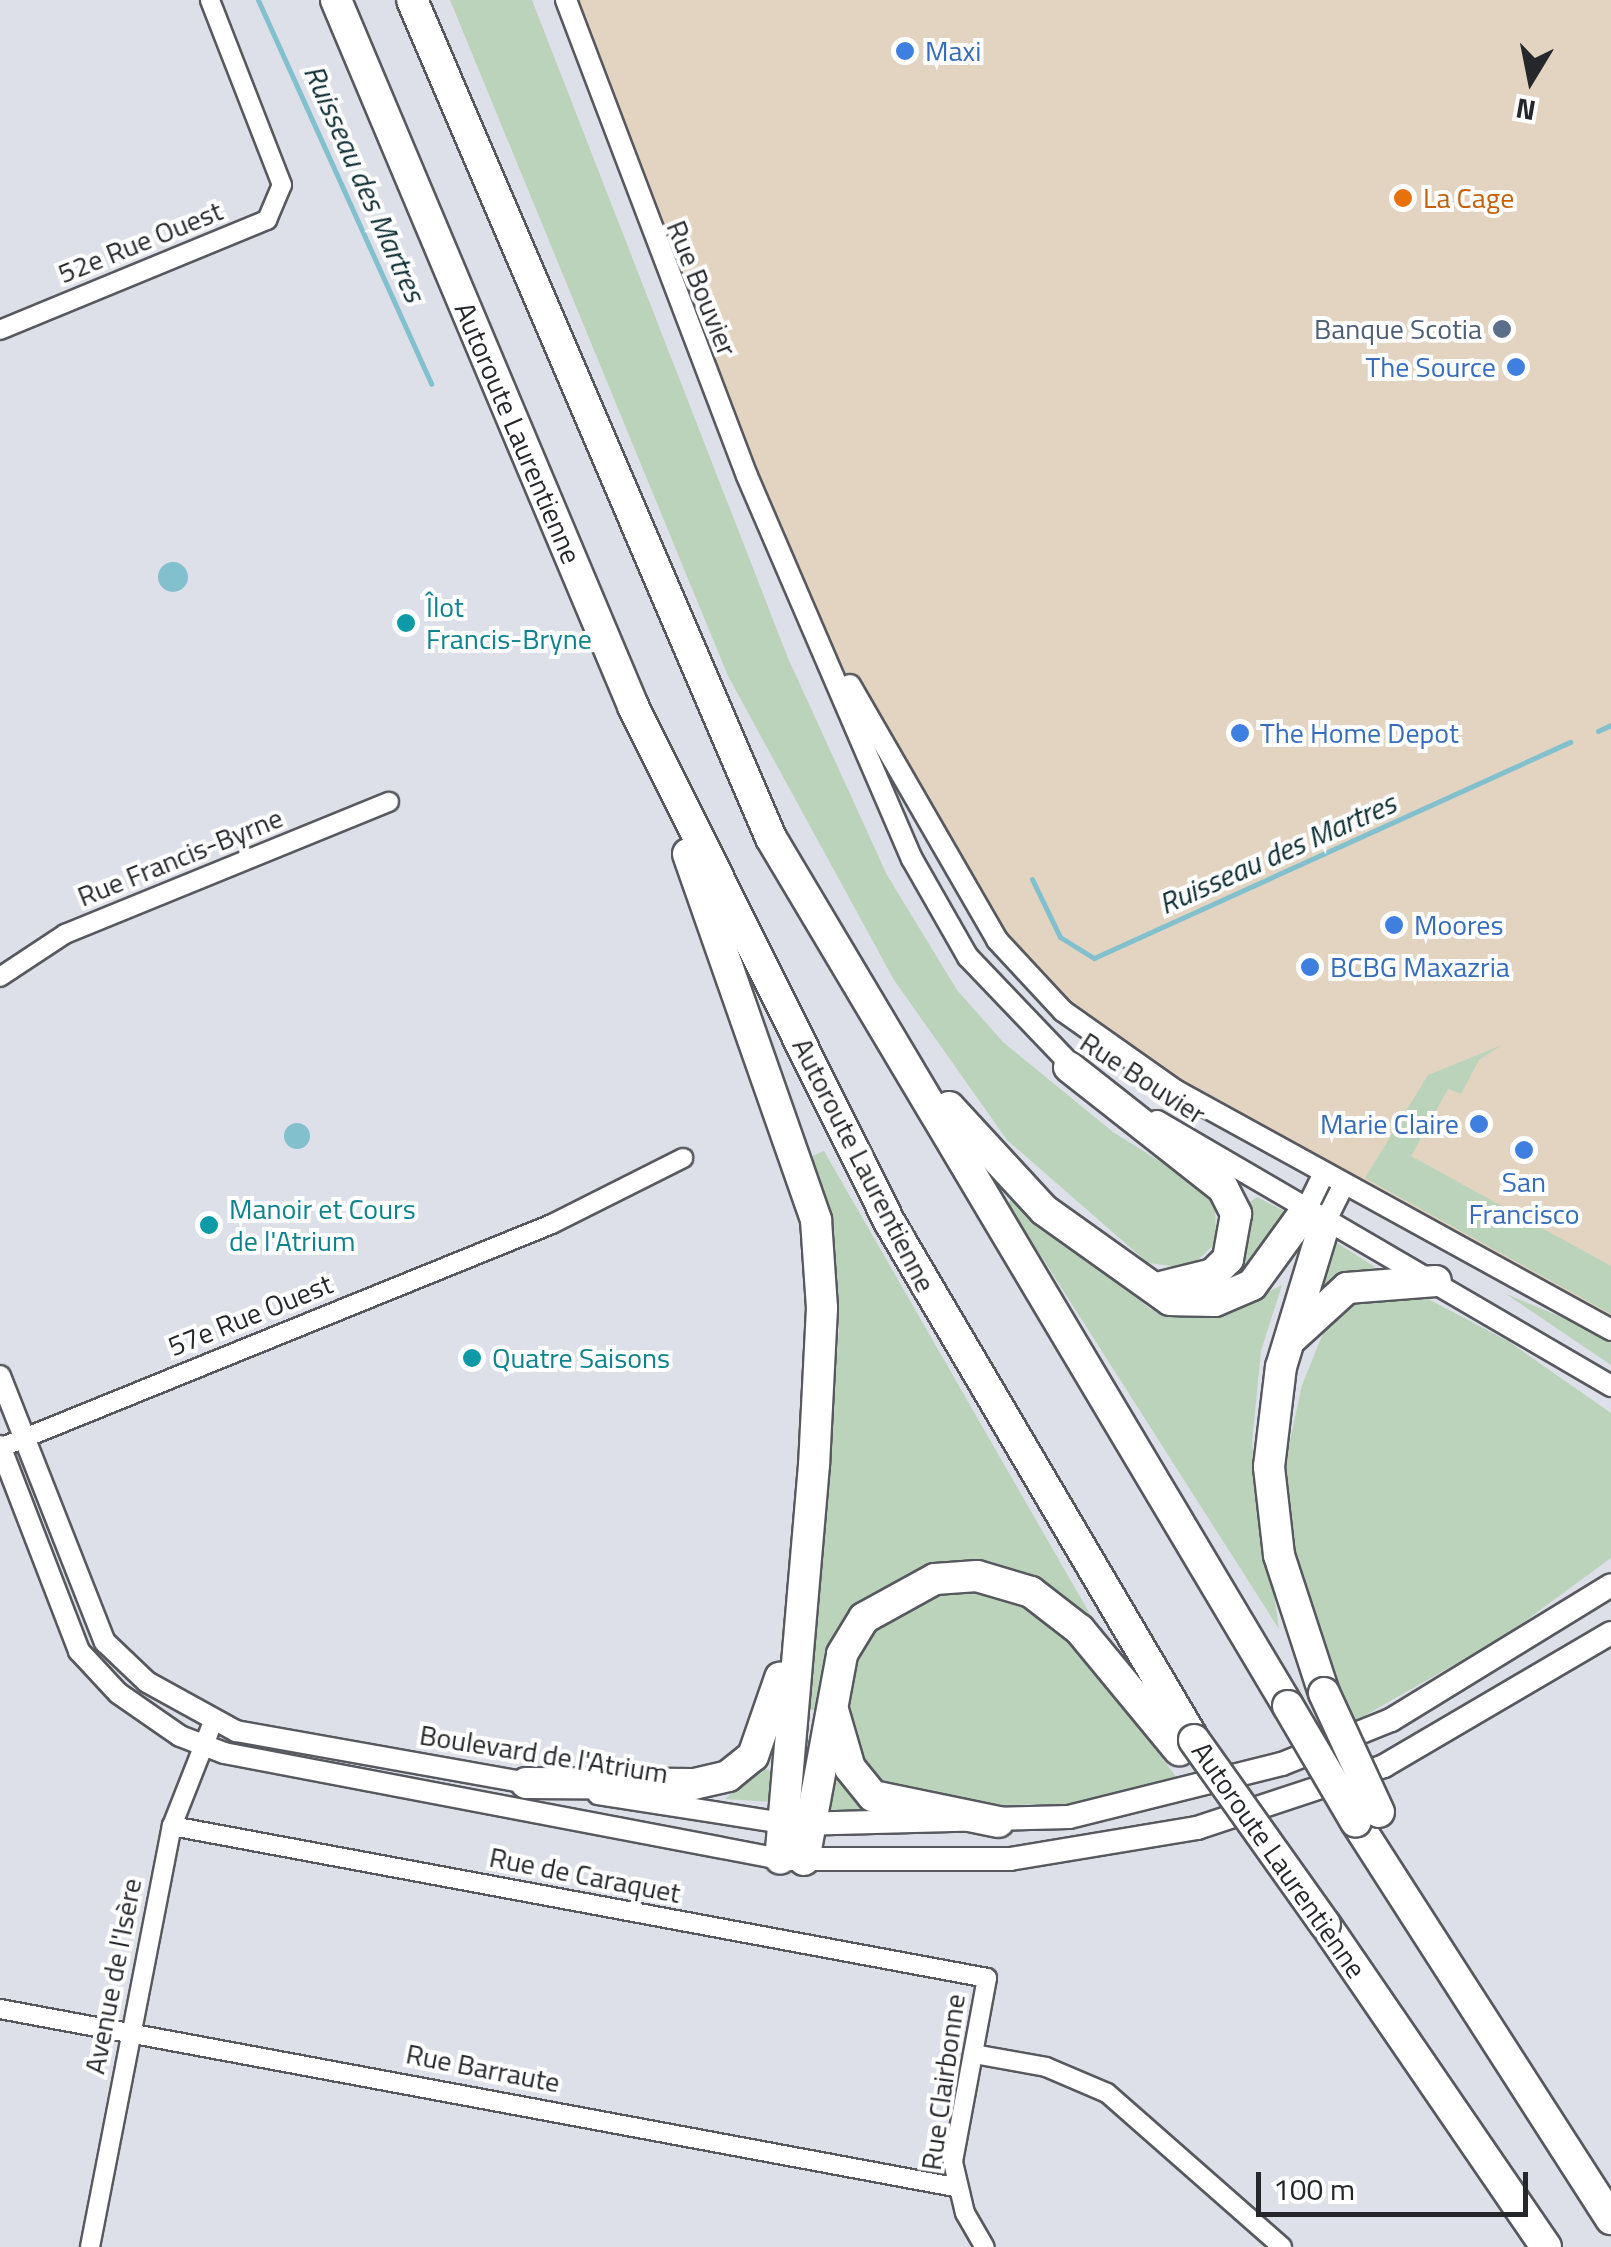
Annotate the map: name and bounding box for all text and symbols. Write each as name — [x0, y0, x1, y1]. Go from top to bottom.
north arrow — [1481, 30, 1581, 130]
place label: Maxi — [925, 34, 981, 68]
marker: Maxi — [894, 40, 916, 62]
water label: Ruisseau des Martres — [297, 59, 433, 307]
text: N — [1512, 87, 1539, 133]
place label: La Cage — [1423, 181, 1514, 215]
marker: La Cage — [1392, 187, 1414, 209]
street label: 52e Rue Ouest — [53, 194, 227, 290]
street label: Rue Bouvier — [660, 216, 744, 360]
street label: Autoroute Laurentienne — [448, 297, 588, 569]
place label: Banque Scotia — [1314, 312, 1482, 346]
marker: Banque Scotia — [1491, 318, 1513, 340]
place label: The Source — [1366, 350, 1496, 384]
marker: The Source — [1505, 356, 1527, 378]
place label: Îlot Francis-Bryne — [426, 590, 592, 656]
marker: Îlot Francis-Bryne — [395, 612, 417, 634]
place label: The Home Depot — [1260, 716, 1459, 750]
marker: The Home Depot — [1229, 722, 1251, 744]
water label: Ruisseau des Martres — [1153, 785, 1401, 921]
street label: Rue Francis-Byrne — [73, 801, 287, 913]
place label: Moores — [1414, 908, 1504, 942]
marker: Moores — [1383, 914, 1405, 936]
place label: BCBG Maxazria — [1330, 950, 1510, 984]
marker: BCBG Maxazria — [1299, 956, 1321, 978]
street label: Rue Bouvier — [1074, 1025, 1212, 1131]
street label: Autoroute Laurentienne — [785, 1032, 943, 1298]
place label: Marie Claire — [1320, 1107, 1459, 1141]
marker: Marie Claire — [1468, 1113, 1490, 1135]
marker: San Francisco — [1513, 1139, 1535, 1161]
place label: San Francisco — [1468, 1165, 1580, 1231]
place label: Manoir et Cours de l'Atrium — [229, 1192, 416, 1258]
marker: Manoir et Cours de l'Atrium — [198, 1214, 220, 1236]
street label: 57e Rue Ouest — [163, 1267, 337, 1363]
place label: Quatre Saisons — [492, 1341, 670, 1375]
marker: Quatre Saisons — [461, 1347, 483, 1369]
street label: Boulevard de l'Atrium — [417, 1718, 671, 1790]
street label: Autoroute Laurentienne — [1185, 1735, 1373, 1985]
street label: Rue de Caraquet — [487, 1840, 683, 1910]
street label: Avenue de l'Isère — [78, 1875, 148, 2077]
street label: Rue Clairbonne — [914, 1992, 972, 2172]
street label: Rue Barraute — [403, 2037, 563, 2099]
scale bar — [1261, 2152, 1534, 2214]
text: 100 m — [1273, 2166, 1355, 2212]

